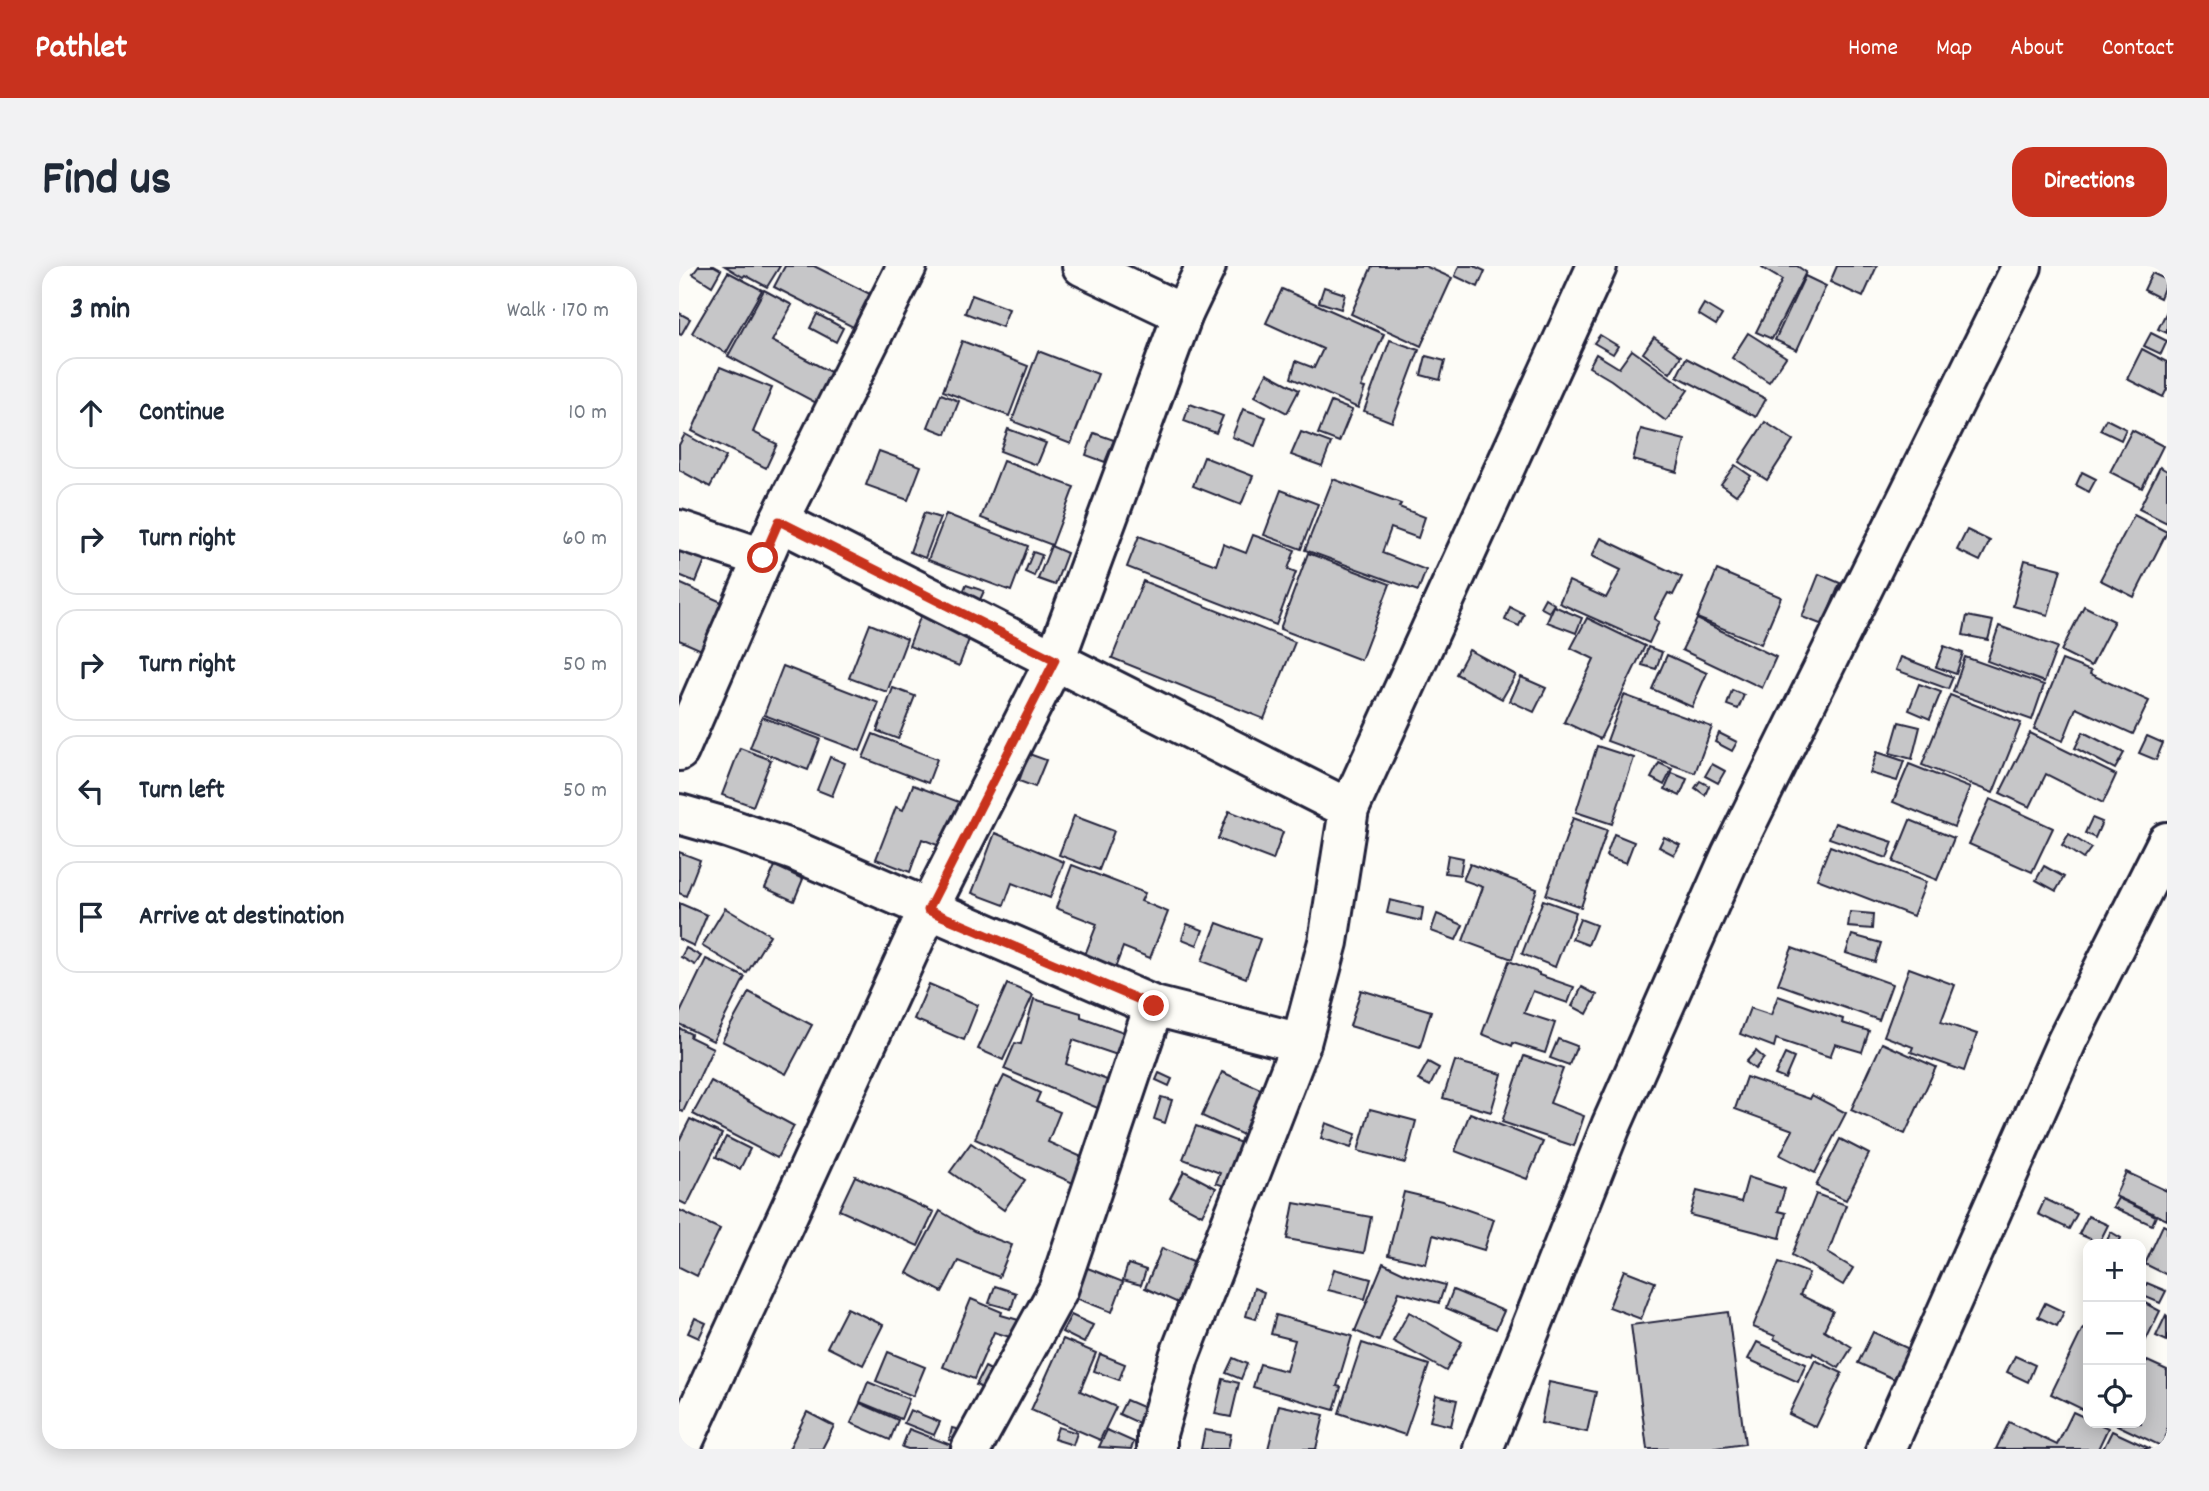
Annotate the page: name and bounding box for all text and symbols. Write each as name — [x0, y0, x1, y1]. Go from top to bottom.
text: Pathlet — [35, 26, 127, 73]
text: Home — [1848, 32, 1898, 66]
text: Map — [1936, 32, 1972, 66]
text: About — [2010, 32, 2064, 66]
text: Contact — [2102, 32, 2174, 66]
text: Find us — [42, 147, 171, 217]
button: Directions — [2012, 147, 2167, 217]
text: 3 min — [70, 290, 130, 333]
text: Walk · 170 m — [507, 295, 609, 328]
icon: ahead — [72, 394, 110, 432]
text: Continue — [139, 395, 224, 432]
text: 10 m — [568, 397, 607, 430]
icon: right — [72, 520, 110, 558]
text: Turn right — [139, 521, 236, 558]
text: 60 m — [562, 523, 607, 556]
route start — [747, 542, 778, 573]
icon: right — [72, 646, 110, 684]
text: Turn right — [139, 647, 236, 684]
text: 50 m — [563, 649, 607, 682]
icon: left — [72, 772, 110, 810]
text: Turn left — [139, 773, 225, 810]
text: 50 m — [563, 775, 607, 808]
icon: arrive — [72, 898, 110, 936]
text: Arrive at destination — [139, 899, 344, 936]
route end — [1138, 990, 1169, 1021]
map controls — [2083, 1239, 2146, 1428]
button: + — [2083, 1239, 2146, 1302]
button: − — [2083, 1302, 2146, 1365]
button: locate — [2083, 1365, 2146, 1428]

